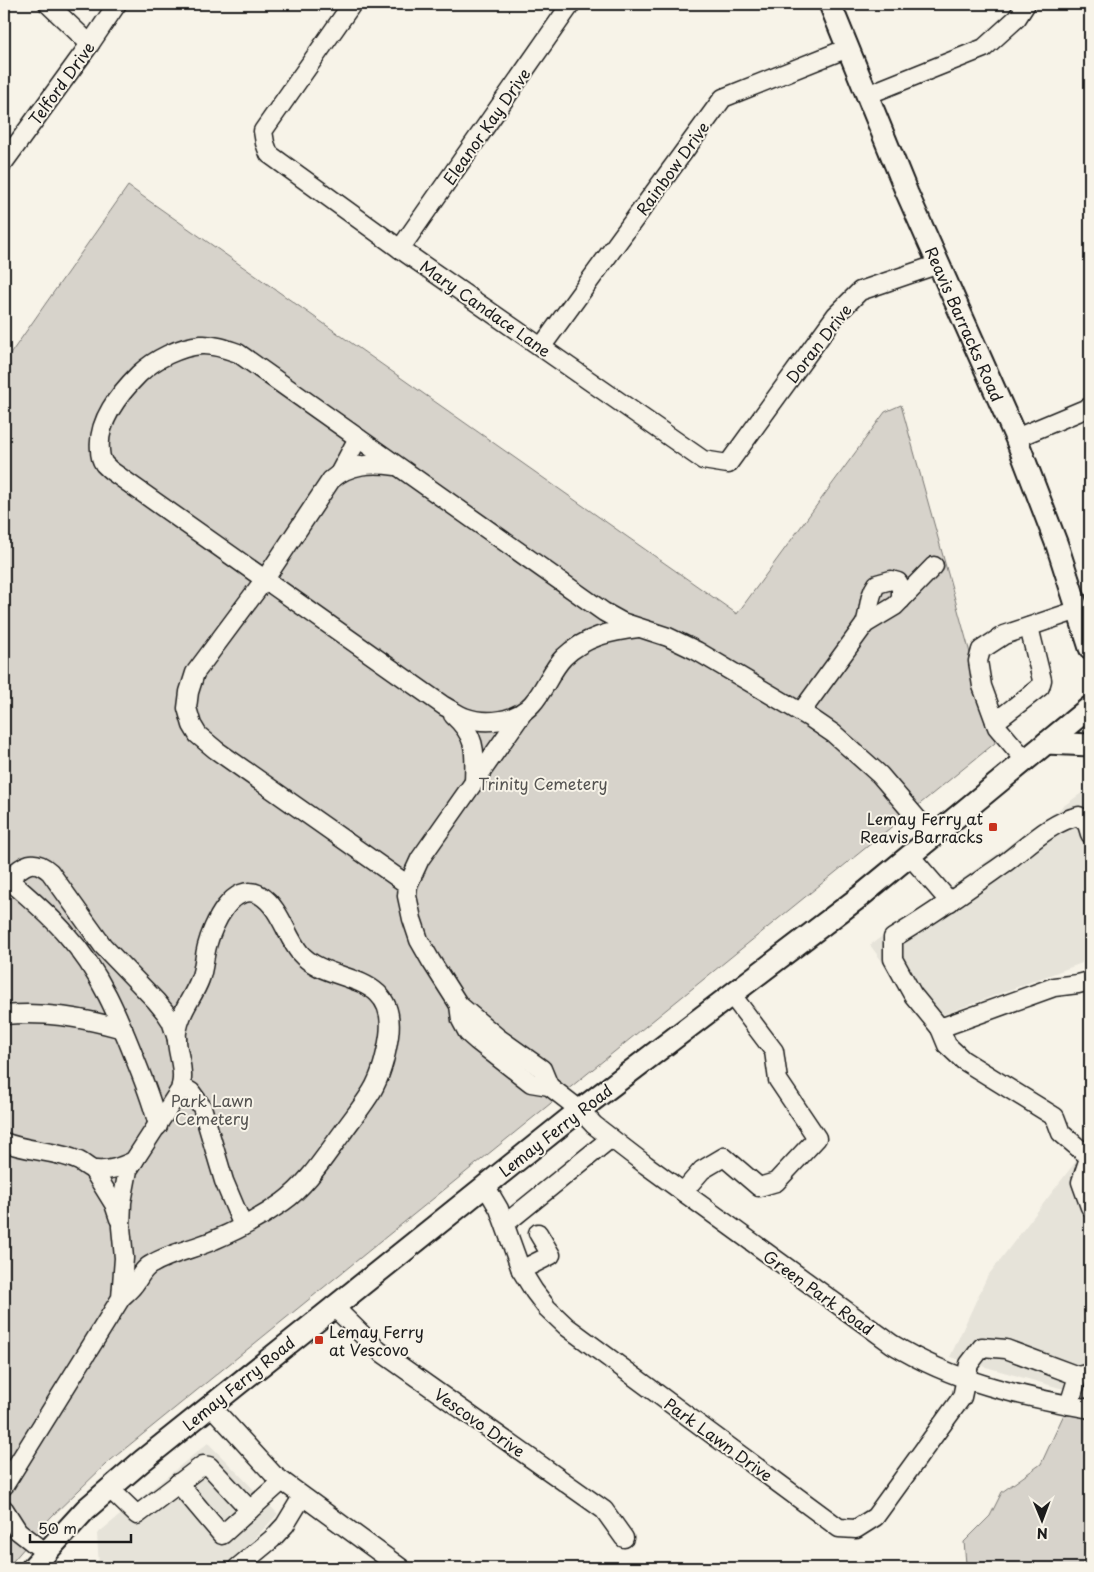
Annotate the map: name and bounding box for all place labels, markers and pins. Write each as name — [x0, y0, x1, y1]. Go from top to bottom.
place label: Lemay Ferry at Reavis Barracks — [860, 806, 983, 848]
marker: Lemay Ferry at Reavis Barracks — [987, 821, 999, 833]
place label: Lemay Ferry at Vescovo — [329, 1319, 424, 1361]
marker: Lemay Ferry at Vescovo — [313, 1334, 325, 1346]

